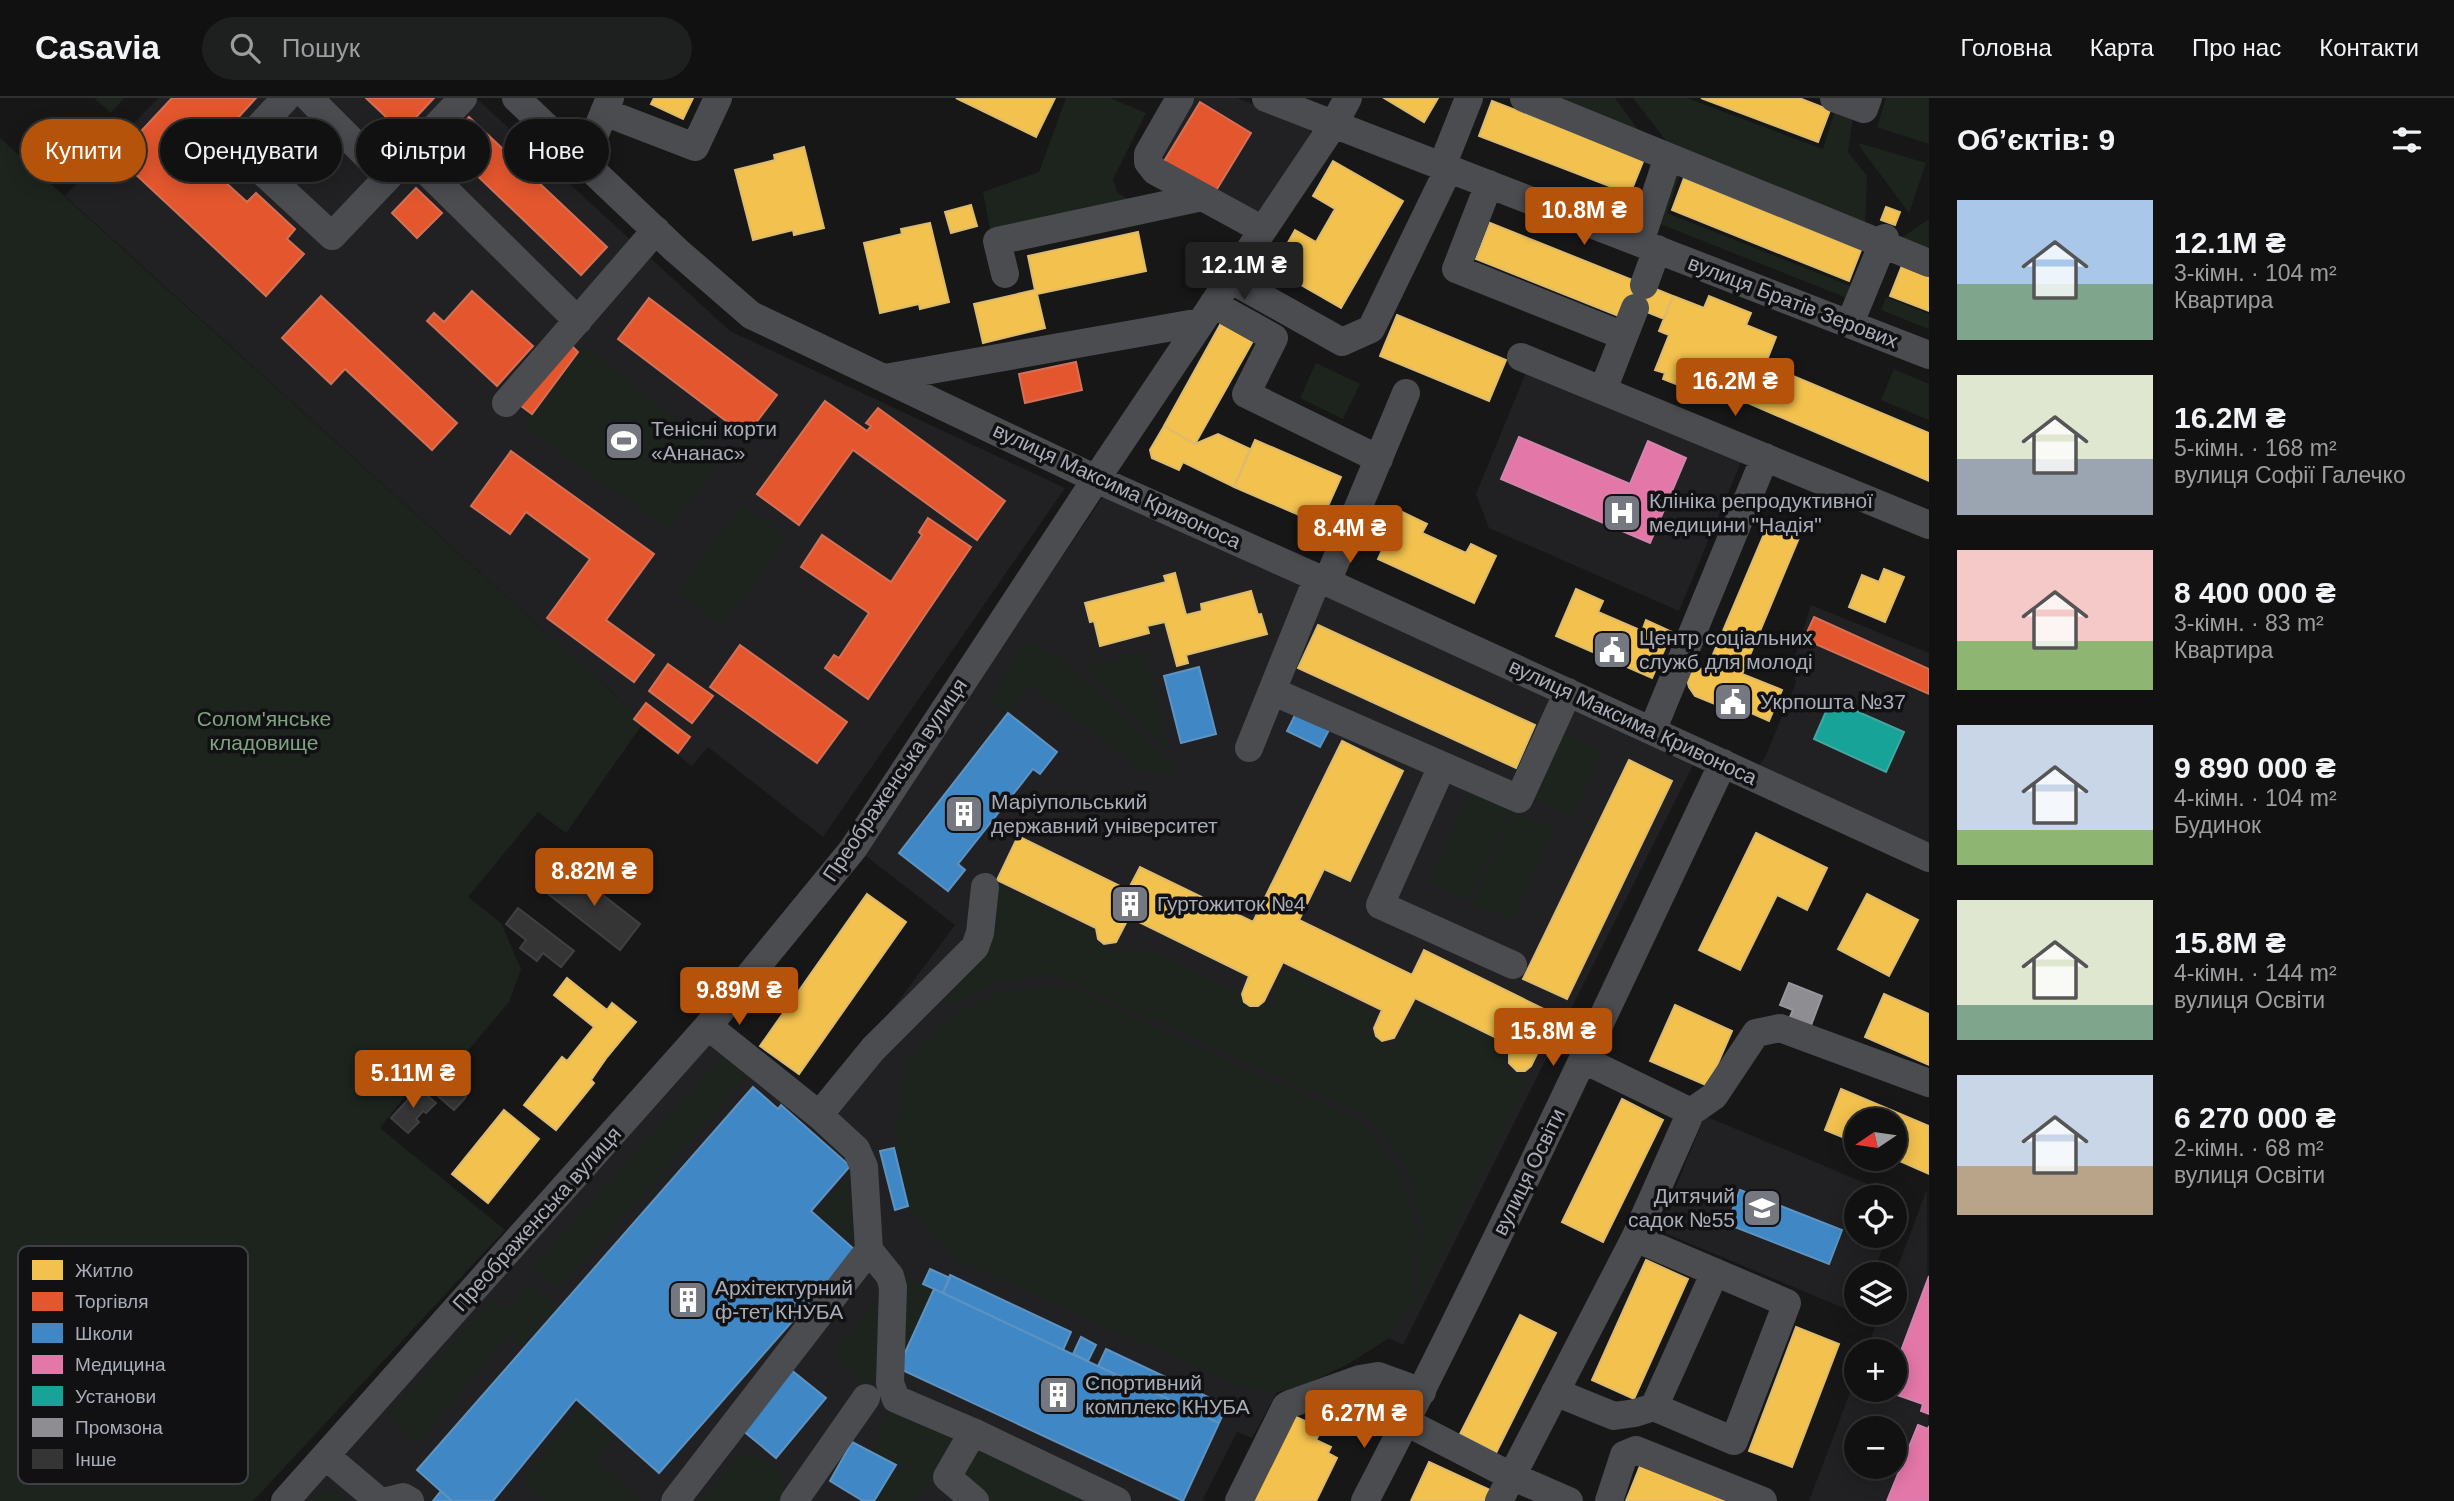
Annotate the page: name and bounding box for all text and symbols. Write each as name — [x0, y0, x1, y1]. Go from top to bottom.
search box — [202, 17, 692, 80]
text: Casavia — [35, 29, 160, 66]
icon: search — [226, 29, 264, 67]
text: Пошук — [282, 33, 360, 63]
text: Головна — [1961, 34, 2052, 61]
text: Карта — [2090, 34, 2154, 61]
text: Про нас — [2192, 34, 2281, 61]
text: Контакти — [2319, 34, 2419, 61]
chip: Купити — [21, 119, 146, 182]
chip: Орендувати — [160, 119, 342, 182]
chip: Фільтри — [356, 119, 490, 182]
chip: Нове — [504, 119, 609, 182]
icon: filters — [2388, 121, 2426, 159]
text: Об’єктів: 9 — [1957, 123, 2115, 156]
pin: 10.8M ₴ — [1519, 188, 1649, 247]
text: 10.8M ₴ — [1541, 197, 1627, 223]
text: 12.1M ₴ — [2174, 226, 2286, 259]
icon: home — [2013, 228, 2097, 312]
pin: 12.1M ₴ — [1179, 242, 1309, 302]
street label: вулиця Братів Зерових — [1685, 251, 1902, 352]
text: 12.1M ₴ — [1201, 252, 1287, 278]
text: 3-кімн. · 104 m² — [2174, 260, 2337, 286]
text: Квартира — [2174, 287, 2273, 313]
pin: 16.2M ₴ — [1670, 358, 1800, 418]
text: 16.2M ₴ — [1692, 368, 1778, 394]
text: 16.2M ₴ — [2174, 401, 2286, 434]
icon: home — [2013, 403, 2097, 487]
place label: Тенісні корти «Ананас» — [651, 417, 777, 464]
street label: вулиця Максима Кривоноса — [990, 418, 1245, 553]
sports icon: Тенісні корти «Ананас» — [603, 420, 645, 462]
text: 5-кімн. · 168 m² — [2174, 435, 2337, 461]
text: вулиця Софії Галечко — [2174, 462, 2406, 488]
place label: Клініка репродуктивної медицини "Надія" — [1649, 489, 1873, 536]
hospital icon: Клініка репродуктивної медицини "Надія" — [1601, 492, 1643, 534]
pin: 8.4M ₴ — [1293, 505, 1407, 565]
text: 8.4M ₴ — [1314, 515, 1386, 541]
text: 8 400 000 ₴ — [2174, 576, 2336, 609]
icon: home — [2013, 578, 2097, 662]
text: 3-кімн. · 83 m² — [2174, 610, 2324, 636]
place label: Центр соціальних служб для молоді — [1639, 626, 1813, 673]
public building icon: Центр соціальних служб для молоді — [1591, 629, 1633, 671]
text: Квартира — [2174, 637, 2273, 663]
street label: вулиця Максима Кривоноса — [1506, 654, 1761, 789]
street label: Преображенська вулиця — [818, 674, 971, 885]
public building icon: Укрпошта №37 — [1712, 681, 1754, 723]
place label: Укрпошта №37 — [1760, 690, 1906, 713]
park label: Солом'янське кладовище — [197, 707, 331, 754]
text: 9 890 000 ₴ — [2174, 751, 2336, 784]
icon: home — [2013, 753, 2097, 837]
text: 4-кімн. · 104 m² — [2174, 785, 2337, 811]
place label: Маріупольський державний університет — [991, 790, 1218, 837]
building icon: Маріупольський державний університет — [943, 793, 985, 835]
text: Будинок — [2174, 812, 2261, 838]
pin: 8.82M ₴ — [529, 848, 659, 908]
text: 8.82M ₴ — [551, 858, 637, 884]
building icon: Гуртожиток №4 — [1109, 883, 1151, 925]
place label: Гуртожиток №4 — [1157, 892, 1306, 915]
text: 15.8M ₴ — [2174, 926, 2286, 959]
icon: home — [2013, 928, 2097, 1012]
text: 4-кімн. · 144 m² — [2174, 960, 2337, 986]
pin: 9.89M ₴ — [674, 968, 804, 1027]
text: 9.89M ₴ — [696, 977, 782, 1003]
text: вулиця Освіти — [2174, 987, 2325, 1013]
pin: 15.8M ₴ — [1488, 1009, 1618, 1068]
text: 15.8M ₴ — [1510, 1018, 1596, 1044]
pin: 5.11M ₴ — [348, 1051, 478, 1110]
text: 5.11M ₴ — [371, 1060, 455, 1086]
text: 6 270 000 ₴ — [2174, 1101, 2336, 1134]
icon: home — [2013, 1103, 2097, 1187]
street label: вулиця Освіти — [1488, 1105, 1569, 1239]
north arrow — [1844, 1108, 1908, 1171]
map controls — [1844, 1108, 1907, 1479]
street label: Преображенська вулиця — [448, 1122, 625, 1315]
text: 2-кімн. · 68 m² — [2174, 1135, 2324, 1161]
text: вулиця Освіти — [2174, 1162, 2325, 1188]
place label: Дитячий садок №55 — [1628, 1184, 1735, 1231]
button: locate — [1844, 1185, 1907, 1248]
school or university icon: Дитячий садок №55 — [1741, 1187, 1783, 1229]
legend — [18, 1246, 248, 1484]
text: Житло — [75, 1260, 133, 1281]
button: layers — [1844, 1262, 1907, 1325]
place label: Архітектурний ф-тет КНУБА — [715, 1276, 853, 1323]
building icon: Архітектурний ф-тет КНУБА — [667, 1279, 709, 1321]
text: Торгівля — [75, 1291, 148, 1312]
text: Школи — [75, 1323, 133, 1344]
button: + — [1844, 1339, 1907, 1402]
text: Медицина — [75, 1354, 166, 1375]
place label: Спортивний комплекс КНУБА — [1085, 1371, 1250, 1418]
building icon: Спортивний комплекс КНУБА — [1037, 1374, 1079, 1416]
text: Установи — [75, 1386, 156, 1407]
pin: 6.27M ₴ — [1299, 1390, 1429, 1450]
text: 6.27M ₴ — [1321, 1400, 1407, 1426]
button: − — [1844, 1416, 1907, 1479]
text: Промзона — [75, 1417, 163, 1438]
text: Інше — [75, 1449, 117, 1470]

